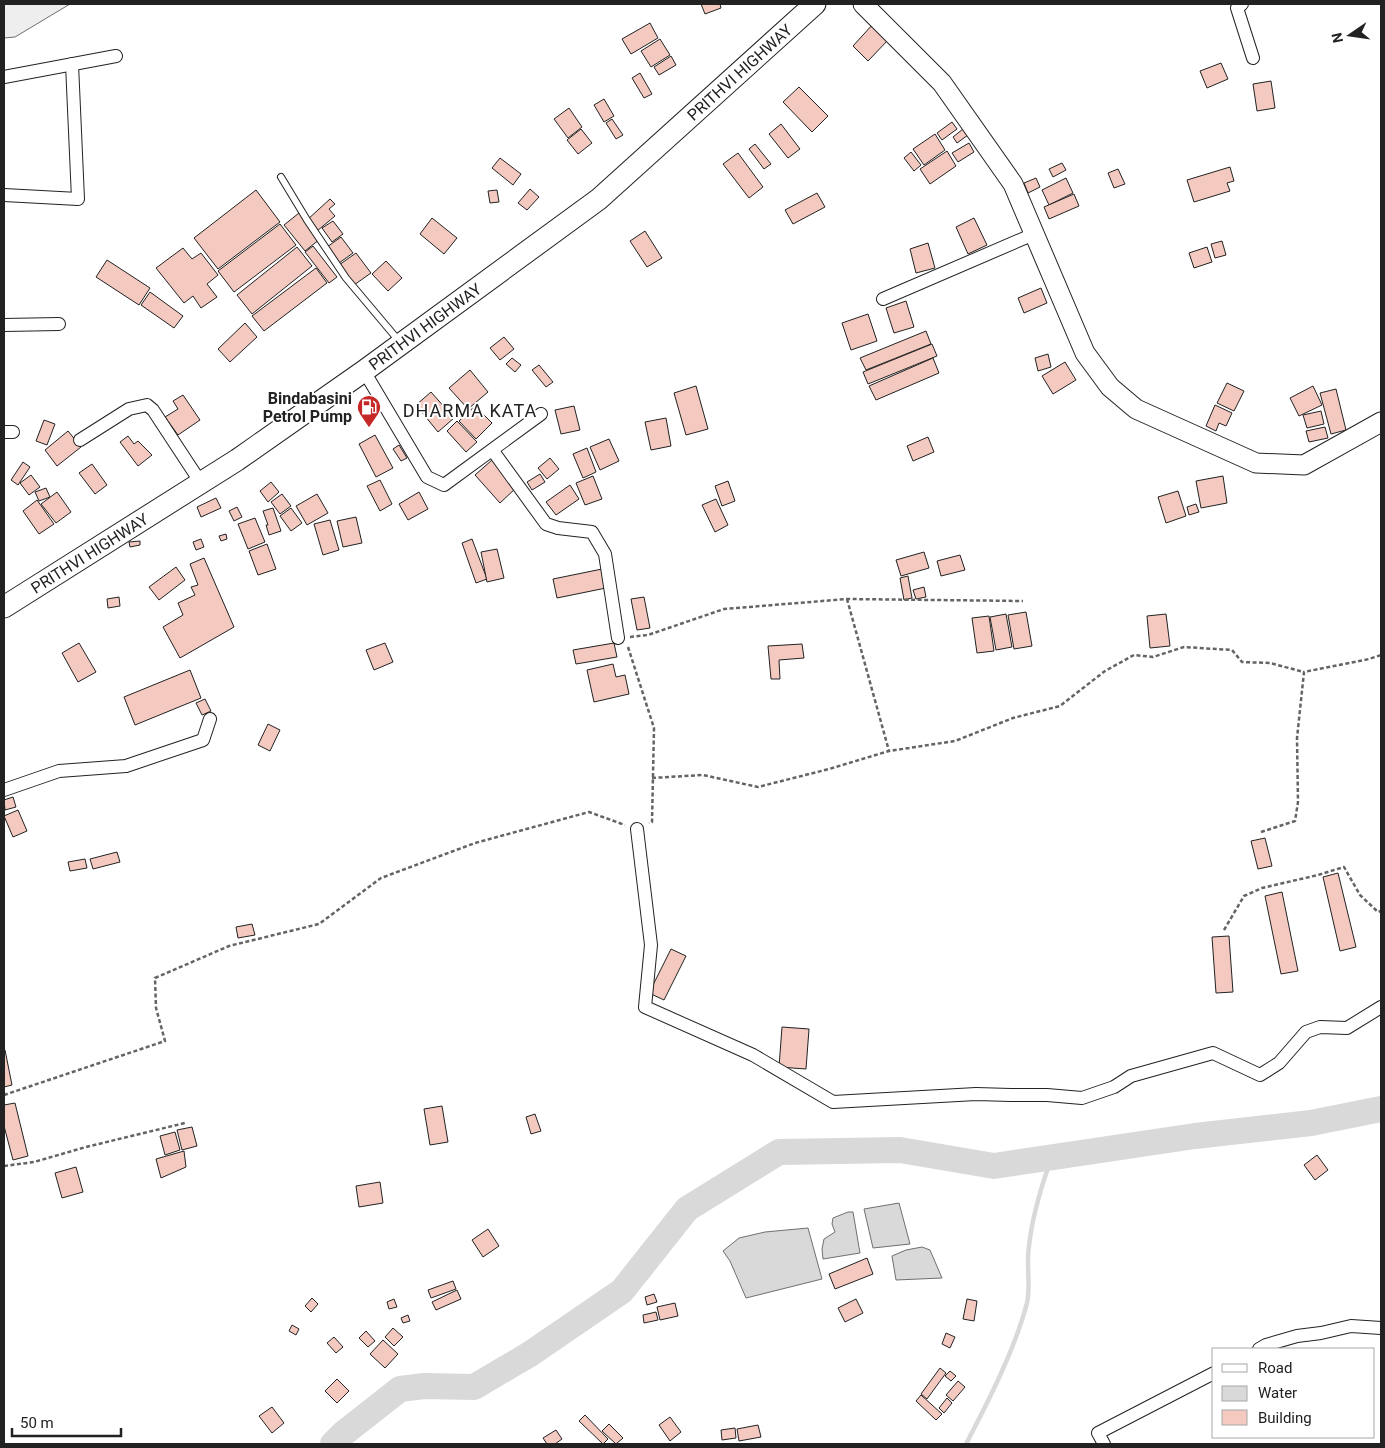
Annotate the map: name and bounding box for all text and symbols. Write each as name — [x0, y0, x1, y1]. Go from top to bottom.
north arrow — [1325, 10, 1375, 60]
street label: PRITHVI HIGHWAY — [683, 20, 796, 125]
text: N — [1328, 31, 1346, 45]
street label: PRITHVI HIGHWAY — [365, 279, 485, 374]
place label: Bindabasini Petrol Pump — [263, 389, 352, 426]
fuel station icon: Bindabasini Petrol Pump — [356, 394, 382, 428]
district label: DHARMA KATA — [403, 400, 537, 421]
street label: PRITHVI HIGHWAY — [28, 509, 152, 598]
legend — [1212, 1348, 1375, 1438]
text: Road — [1258, 1359, 1292, 1377]
text: Water — [1258, 1384, 1297, 1402]
scale bar — [12, 1406, 121, 1438]
text: Building — [1258, 1409, 1312, 1427]
text: 50 m — [20, 1414, 54, 1432]

